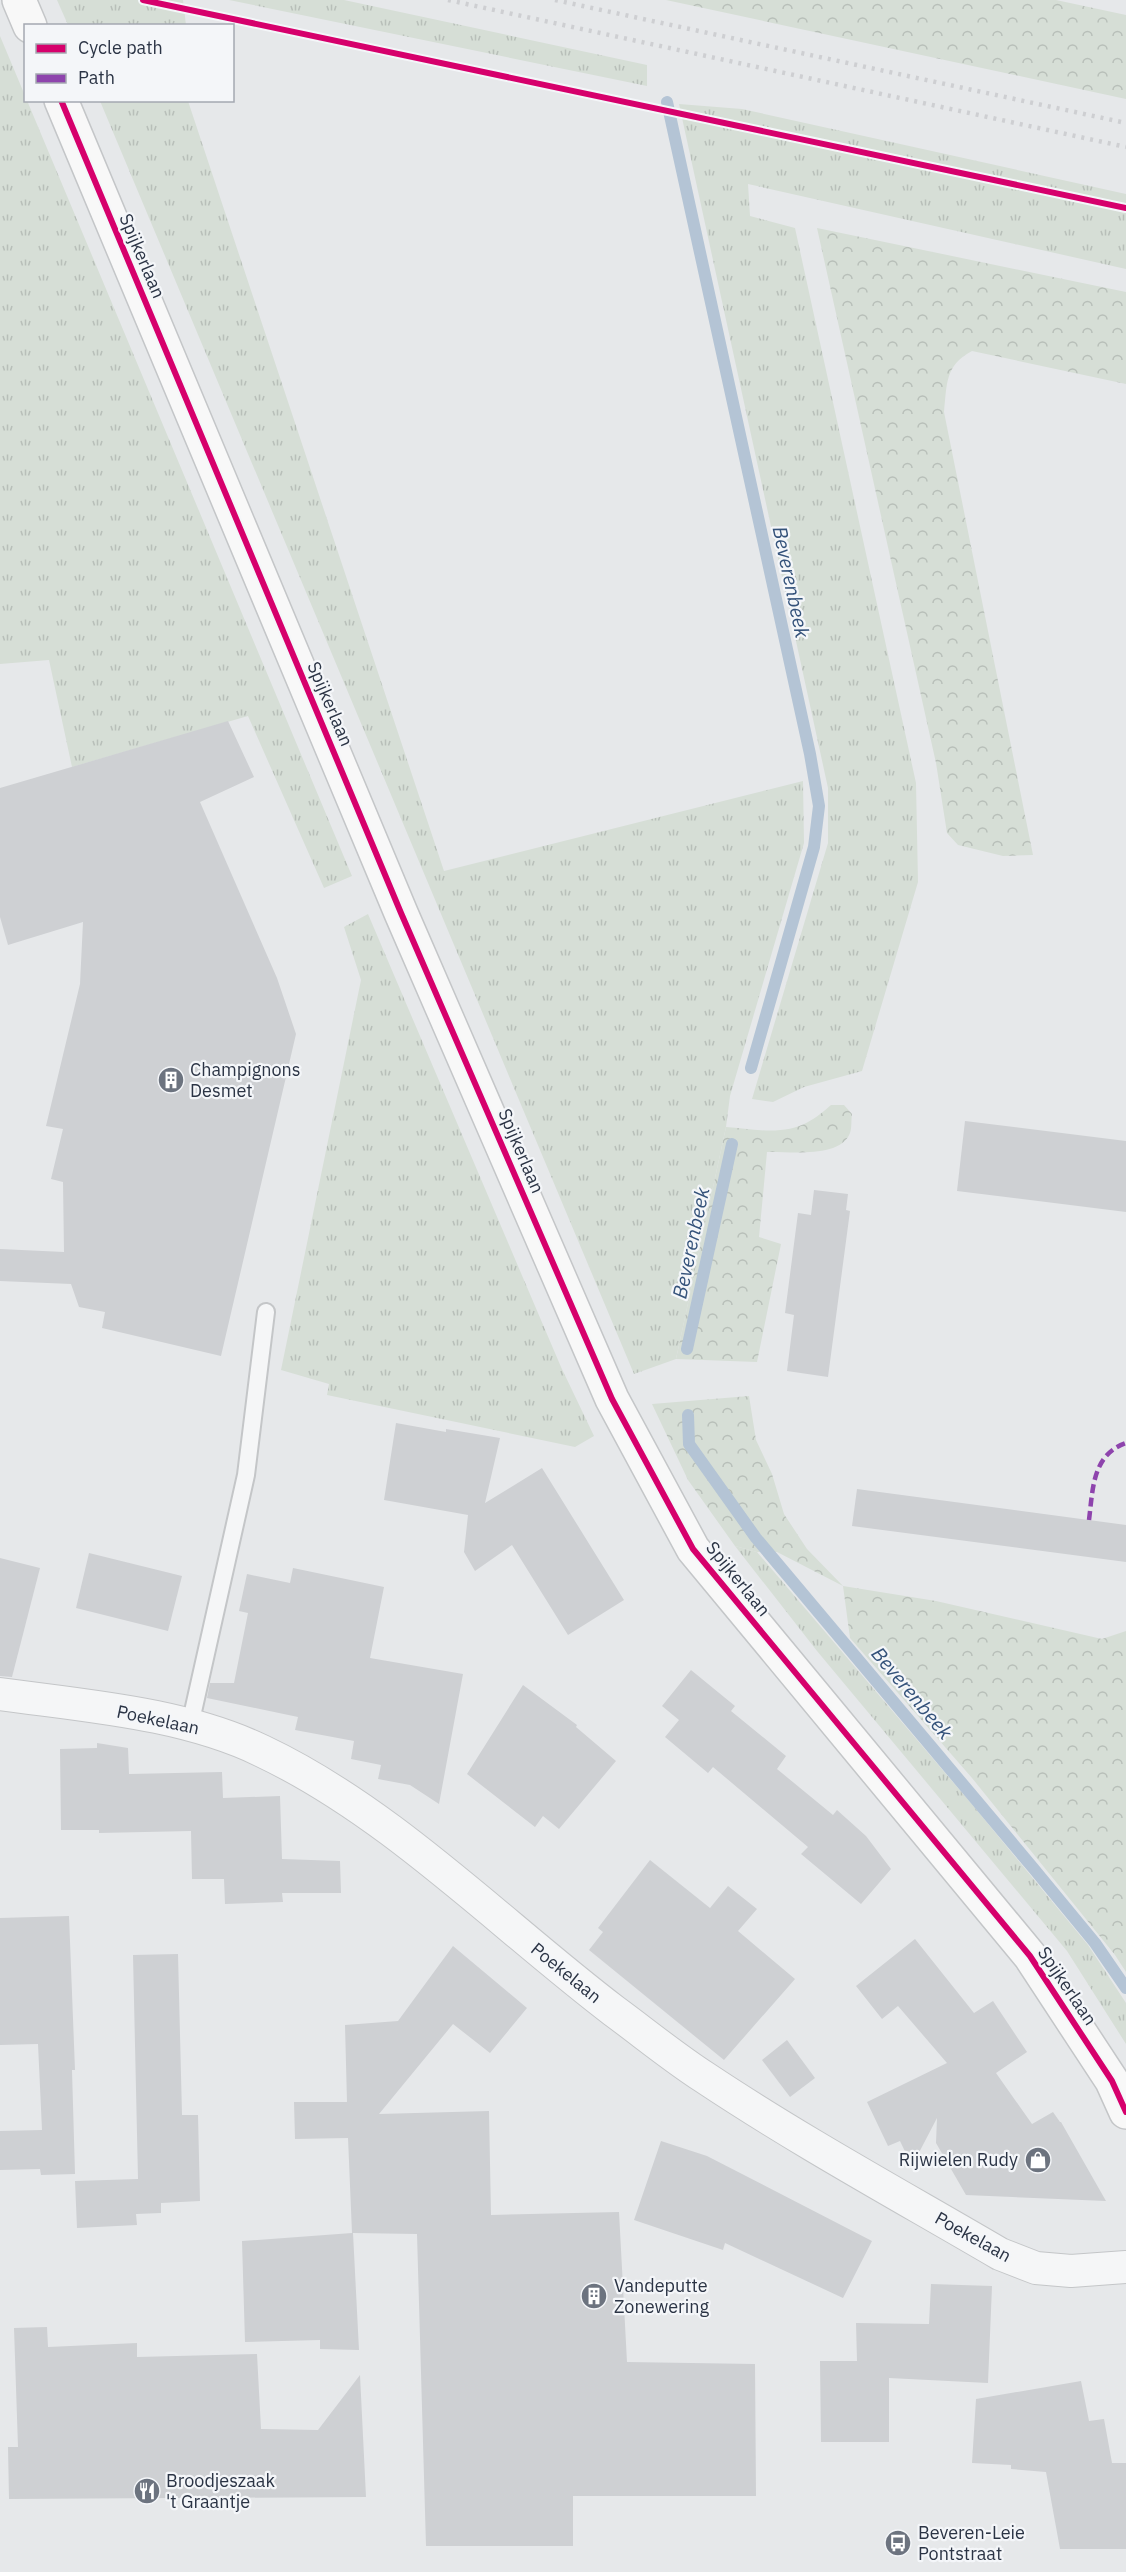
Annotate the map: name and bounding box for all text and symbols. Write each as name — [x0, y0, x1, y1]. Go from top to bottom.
legend — [24, 24, 234, 102]
text: Cycle path — [78, 36, 163, 59]
text: Path — [78, 66, 115, 89]
street label: Spijkerlaan — [114, 210, 171, 302]
water label: Beverenbeek — [767, 524, 817, 641]
street label: Spijkerlaan — [302, 658, 359, 750]
place label: Champignons Desmet — [190, 1058, 300, 1102]
building icon: Champignons Desmet — [156, 1065, 186, 1095]
street label: Spijkerlaan — [493, 1105, 550, 1197]
water label: Beverenbeek — [666, 1184, 716, 1301]
street label: Spijkerlaan — [701, 1537, 776, 1621]
water label: Beverenbeek — [866, 1641, 960, 1745]
street label: Poekelaan — [115, 1700, 202, 1739]
street label: Poekelaan — [526, 1937, 606, 2008]
street label: Spijkerlaan — [1033, 1942, 1102, 2029]
shop icon: Rijwielen Rudy — [1023, 2145, 1053, 2175]
place label: Rijwielen Rudy — [899, 2148, 1018, 2171]
street label: Poekelaan — [931, 2206, 1016, 2267]
place label: Vandeputte Zonewering — [614, 2274, 709, 2318]
building icon: Vandeputte Zonewering — [579, 2281, 609, 2311]
place label: Broodjeszaak 't Graantje — [166, 2469, 275, 2513]
restaurant icon: Broodjeszaak 't Graantje — [132, 2476, 162, 2506]
place label: Beveren-Leie Pontstraat — [918, 2521, 1025, 2565]
bus stop icon: Beveren-Leie Pontstraat — [883, 2528, 913, 2558]

